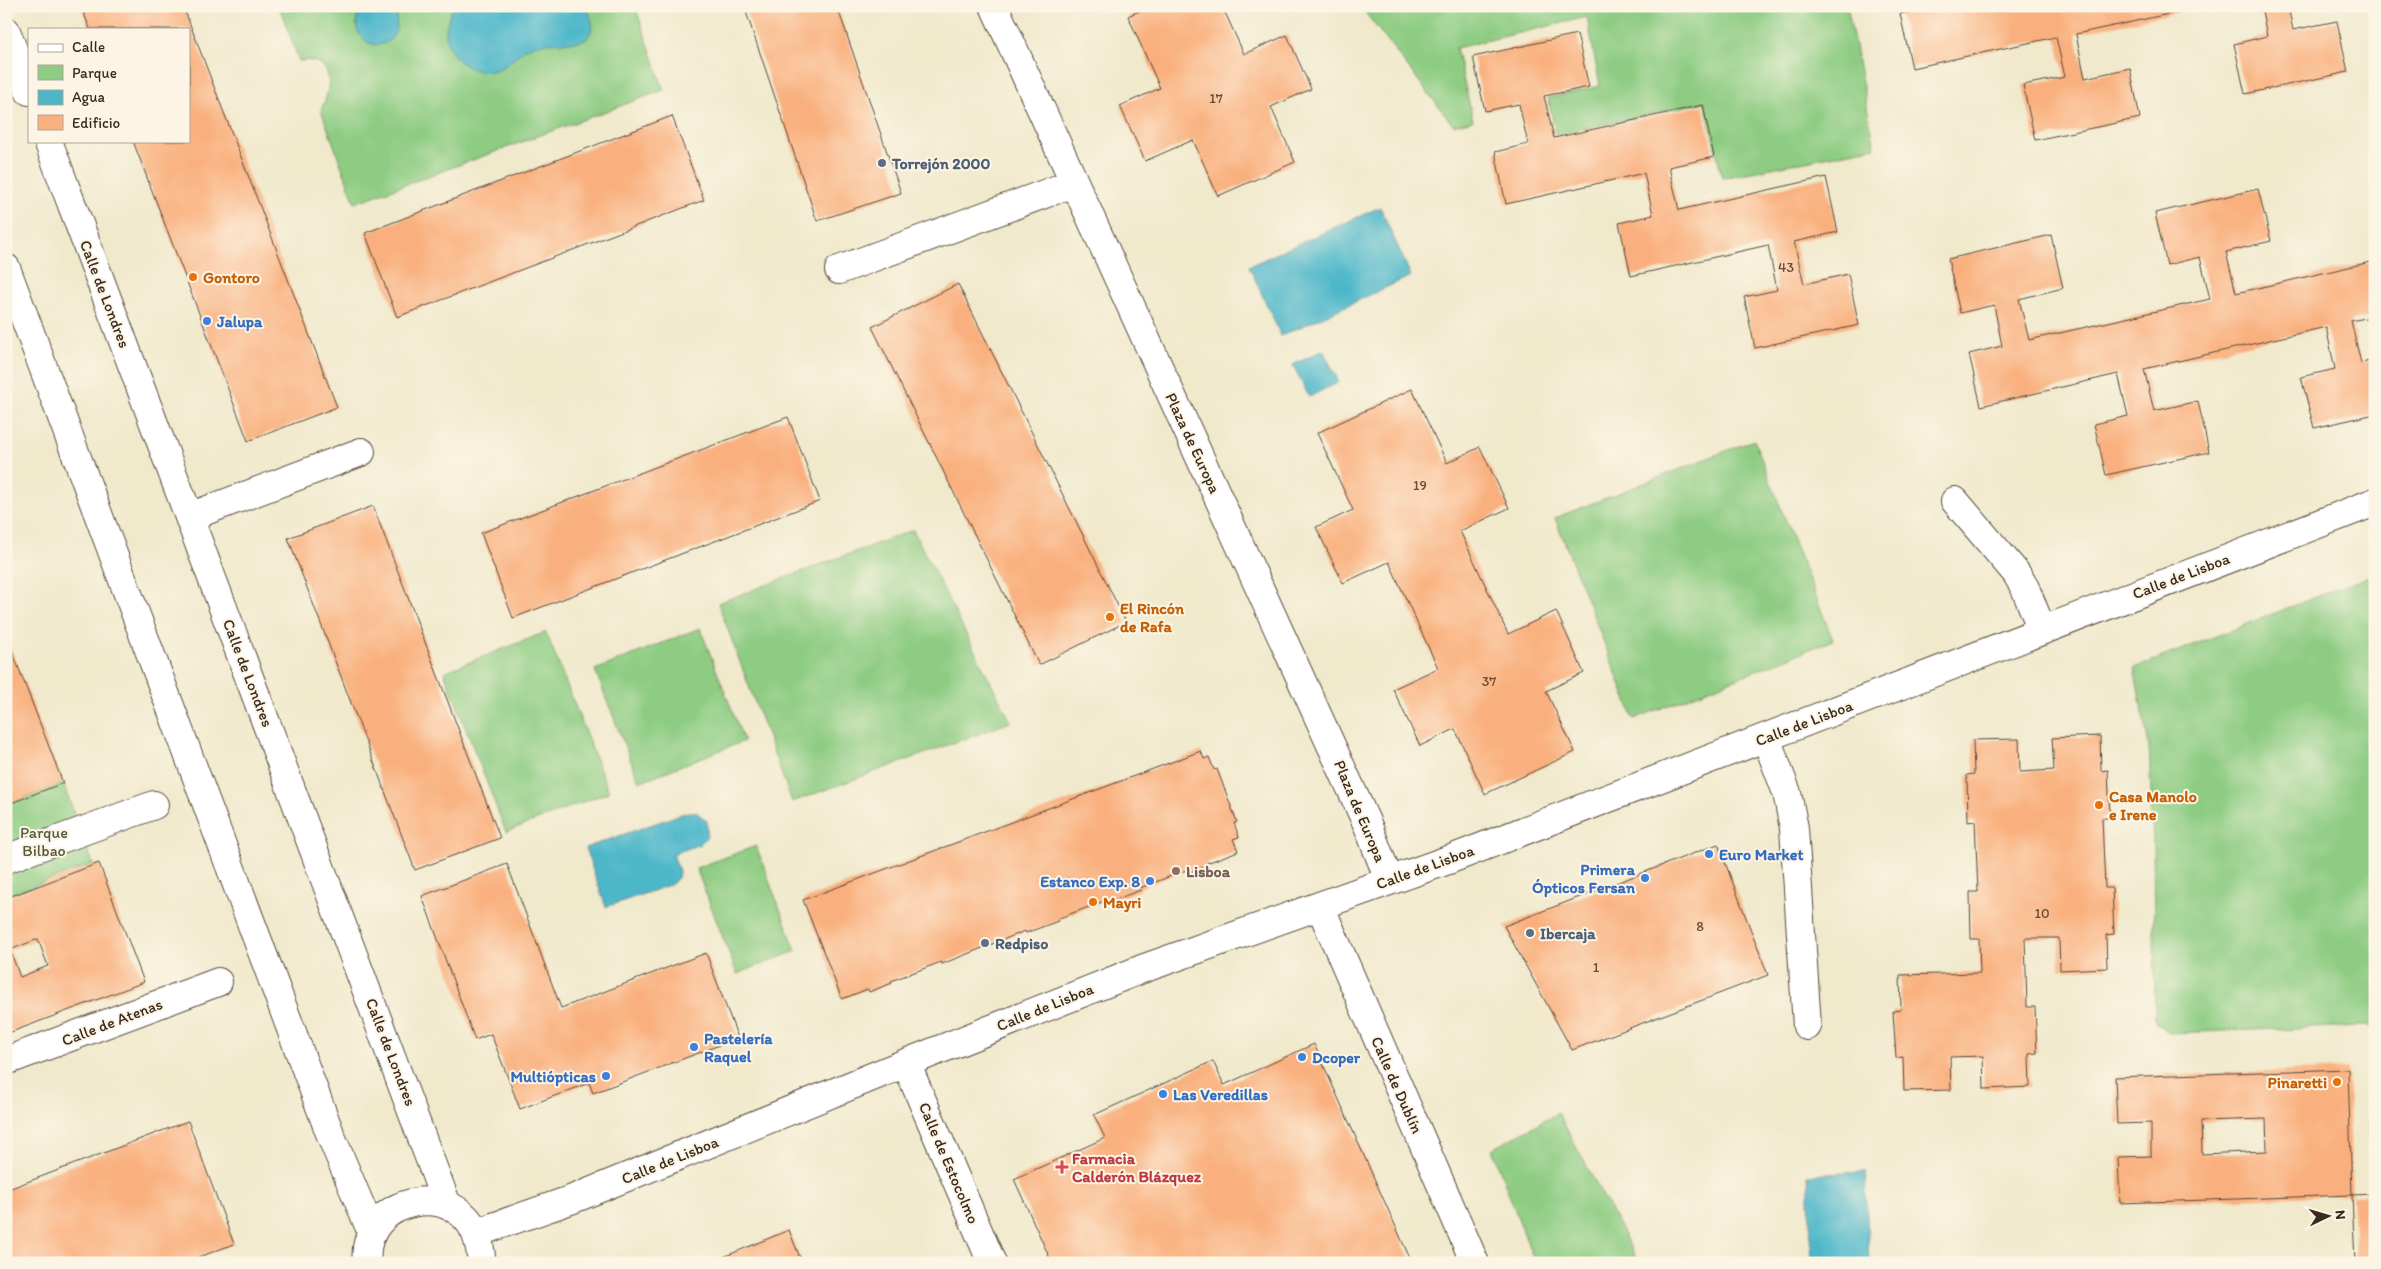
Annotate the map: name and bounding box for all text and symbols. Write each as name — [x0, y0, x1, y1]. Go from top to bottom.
legend — [28, 28, 190, 142]
text: Calle — [72, 38, 105, 56]
text: Parque — [72, 64, 117, 82]
text: Agua — [72, 88, 106, 106]
house number: 17 — [1209, 90, 1223, 107]
text: Edificio — [72, 114, 120, 132]
place label: Torrejón 2000 — [891, 154, 990, 174]
marker: Torrejón 2000 — [876, 157, 888, 169]
street label: Calle de Londres — [76, 237, 134, 351]
house number: 43 — [1778, 259, 1794, 276]
place label: Gontoro — [203, 268, 260, 287]
marker: Gontoro — [187, 271, 199, 283]
place label: Jalupa — [216, 312, 263, 332]
marker: Jalupa — [201, 315, 213, 327]
street label: Plaza de Europa — [1161, 390, 1225, 497]
house number: 19 — [1413, 477, 1427, 494]
street label: Calle de Lisboa — [2130, 548, 2233, 603]
place label: El Rincón de Rafa — [1120, 599, 1185, 636]
marker: El Rincón de Rafa — [1104, 611, 1116, 623]
street label: Calle de Londres — [219, 616, 277, 730]
house number: 37 — [1482, 673, 1496, 690]
street label: Calle de Lisboa — [1753, 695, 1856, 750]
street label: Plaza de Europa — [1330, 757, 1390, 866]
place label: Casa Manolo e Irene — [2109, 787, 2197, 824]
marker: Casa Manolo e Irene — [2093, 799, 2105, 811]
park label: Parque Bilbao — [20, 823, 68, 860]
street label: Calle de Lisboa — [1373, 840, 1477, 894]
place label: Euro Market — [1719, 845, 1804, 864]
marker: Euro Market — [1703, 848, 1715, 860]
place label: Primera Ópticos Fersan — [1532, 860, 1636, 898]
place label: Lisboa — [1186, 862, 1231, 881]
marker: Lisboa — [1170, 865, 1182, 877]
place label: Estanco Exp. 8 — [1040, 872, 1140, 892]
marker: Primera Ópticos Fersan — [1639, 872, 1651, 884]
marker: Estanco Exp. 8 — [1144, 875, 1156, 887]
place label: Mayri — [1103, 893, 1141, 913]
marker: Mayri — [1087, 896, 1099, 908]
house number: 10 — [2034, 905, 2050, 922]
house number: 8 — [1696, 918, 1704, 935]
place label: Ibercaja — [1540, 924, 1596, 944]
marker: Ibercaja — [1524, 927, 1536, 939]
place label: Redpiso — [995, 934, 1048, 954]
marker: Redpiso — [979, 937, 991, 949]
house number: 1 — [1593, 959, 1600, 976]
street label: Calle de Lisboa — [994, 979, 1097, 1035]
street label: Calle de Atenas — [59, 994, 165, 1050]
street label: Calle de Londres — [362, 995, 420, 1109]
place label: Pastelería Raquel — [704, 1029, 773, 1067]
street label: Calle de Dublín — [1367, 1033, 1427, 1137]
marker: Pastelería Raquel — [688, 1041, 700, 1053]
place label: Dcoper — [1312, 1048, 1361, 1068]
marker: Dcoper — [1296, 1051, 1308, 1063]
place label: Multiópticas — [510, 1067, 596, 1087]
marker: Multiópticas — [600, 1070, 612, 1082]
place label: Pinaretti — [2268, 1073, 2327, 1092]
marker: Pinaretti — [2331, 1076, 2343, 1088]
place label: Las Veredillas — [1173, 1085, 1268, 1104]
marker: Las Veredillas — [1157, 1088, 1169, 1100]
street label: Calle de Estocolmo — [915, 1099, 983, 1227]
street label: Calle de Lisboa — [619, 1132, 722, 1188]
place label: Farmacia Calderón Blázquez — [1072, 1149, 1202, 1187]
marker: Farmacia Calderón Blázquez — [1056, 1161, 1068, 1173]
north arrow — [2304, 1192, 2354, 1242]
text: N — [2332, 1209, 2349, 1220]

